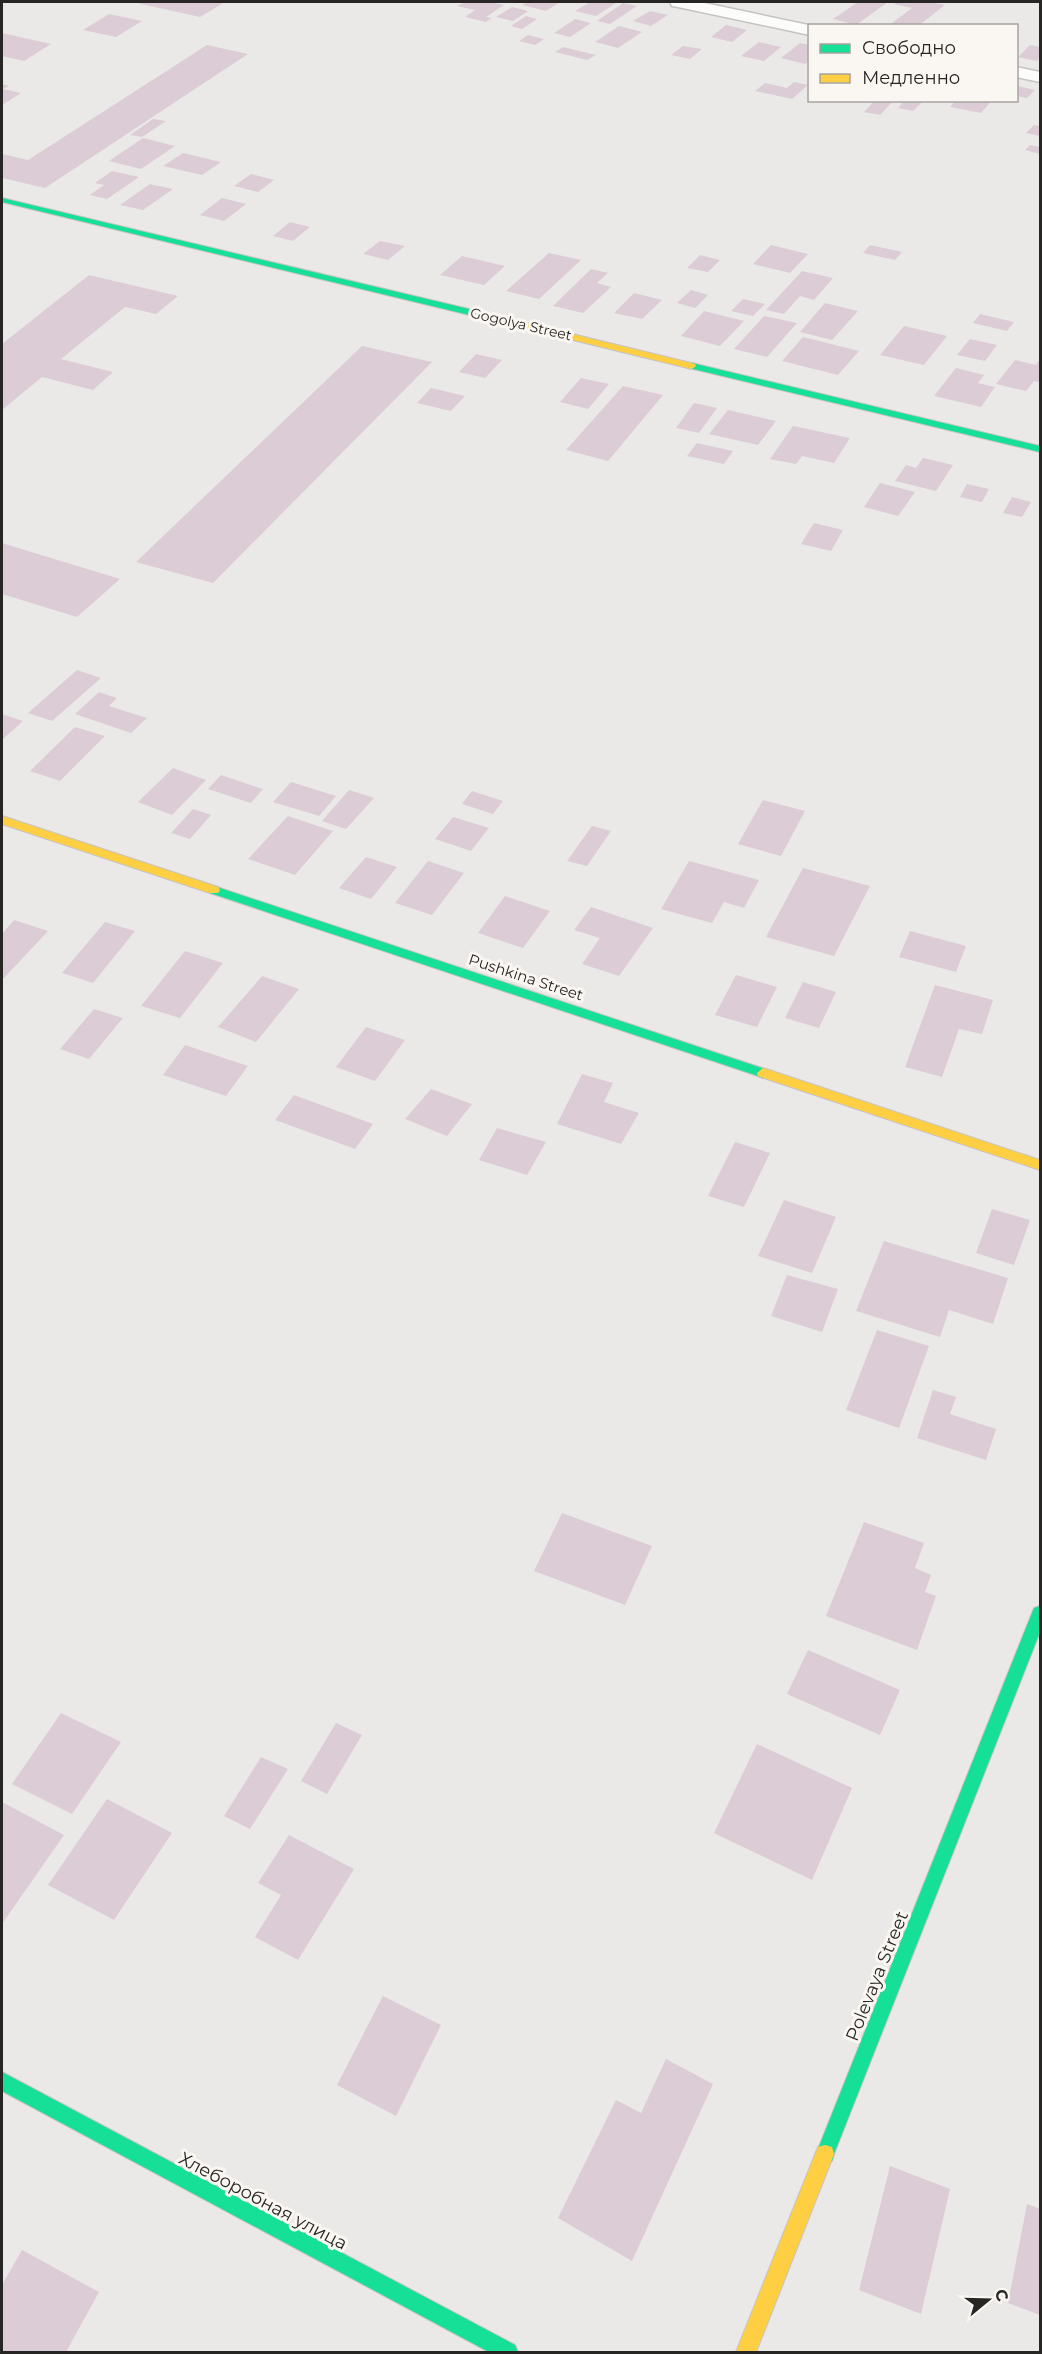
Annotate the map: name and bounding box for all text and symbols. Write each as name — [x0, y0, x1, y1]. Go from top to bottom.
legend — [808, 24, 1018, 102]
text: Свободно — [862, 37, 956, 59]
text: Медленно — [862, 67, 960, 89]
street label: Gogolya Street — [469, 304, 574, 344]
street label: Pushkina Street — [466, 949, 586, 1005]
street label: Polevaya Street — [841, 1908, 913, 2044]
street label: Хлеборобная улица — [175, 2147, 351, 2255]
north arrow — [958, 2270, 1018, 2330]
text: С — [991, 2287, 1013, 2304]

